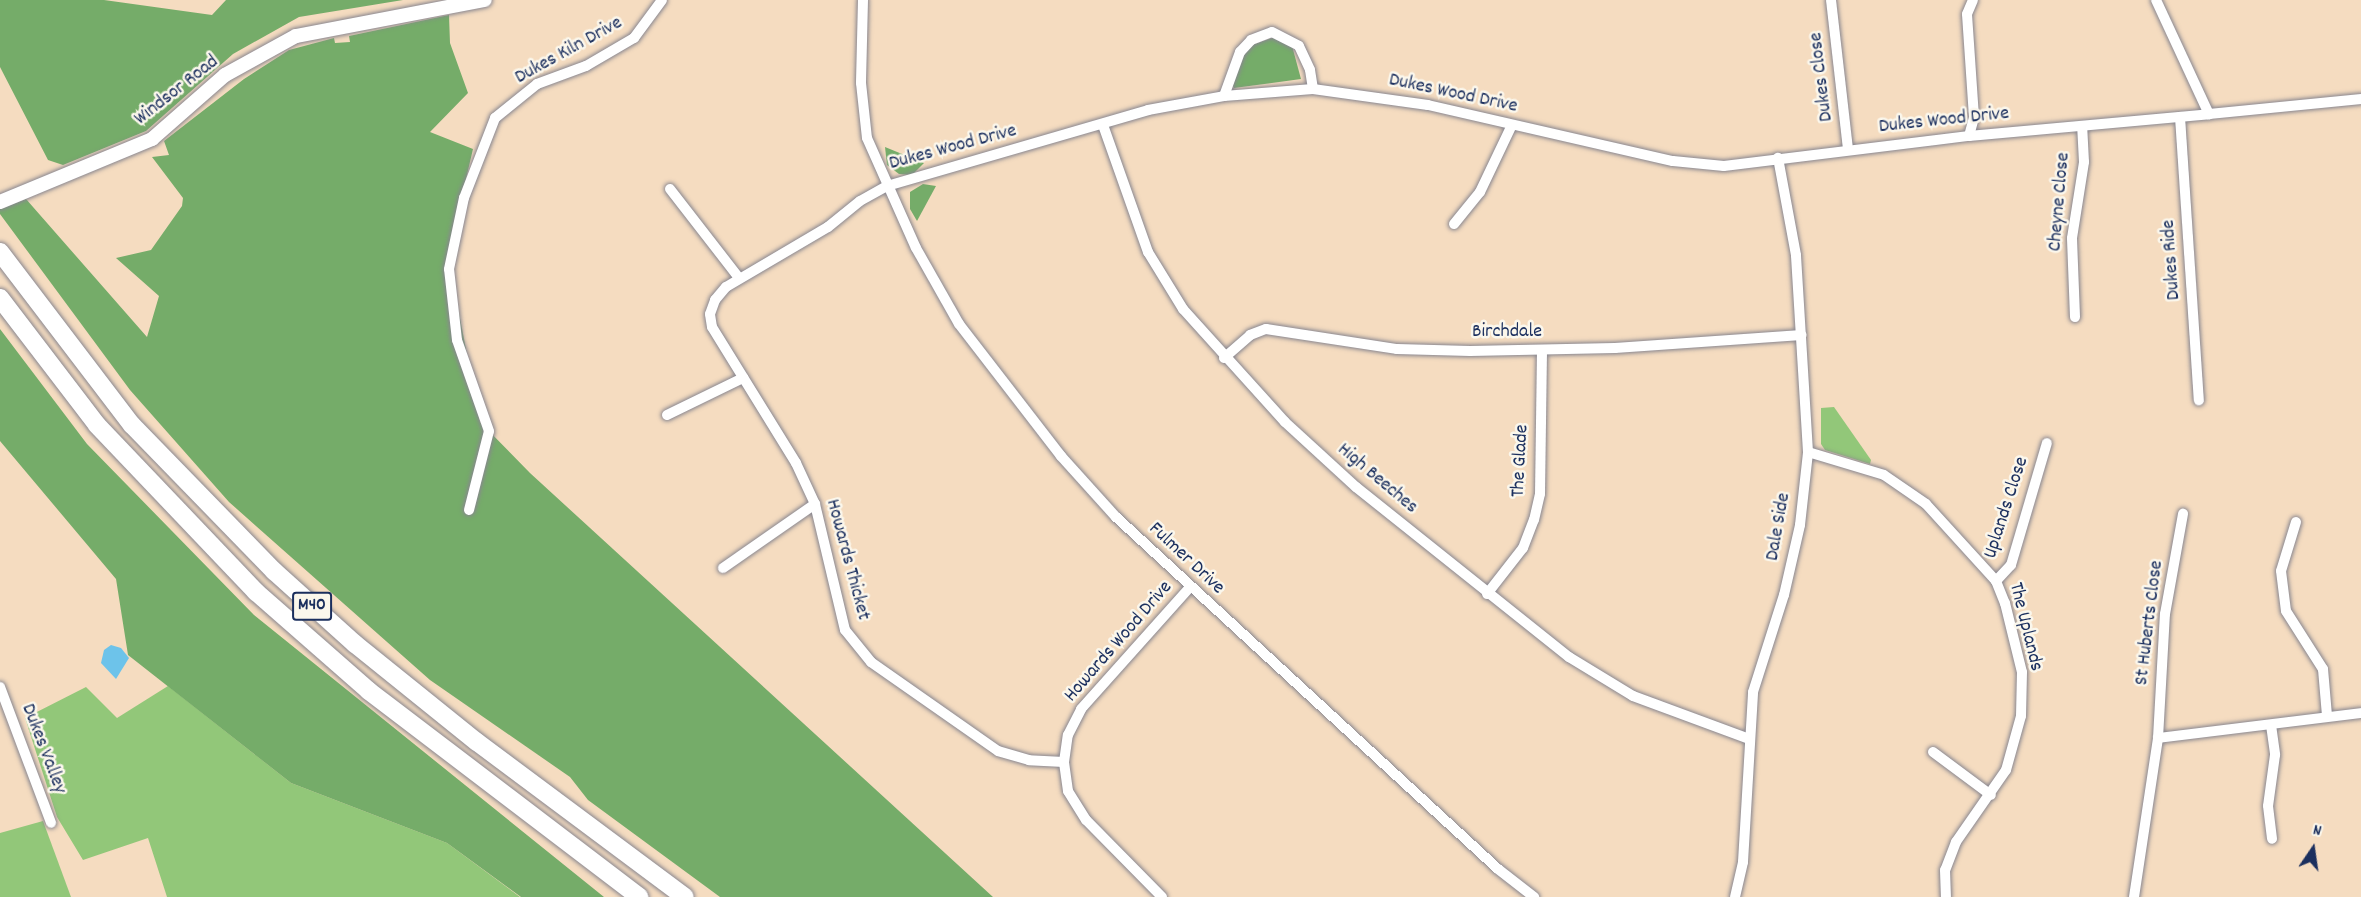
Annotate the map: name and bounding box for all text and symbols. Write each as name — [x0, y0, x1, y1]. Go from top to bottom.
street label: Dukes Kiln Drive — [511, 12, 627, 90]
street label: Dukes Close — [1805, 31, 1839, 123]
street label: Windsor Road — [130, 51, 224, 131]
street label: Dukes Wood Drive — [1387, 69, 1519, 119]
street label: Dukes Wood Drive — [1878, 102, 2010, 140]
street label: Dukes Wood Drive — [887, 119, 1019, 177]
street label: Cheyne Close — [2044, 151, 2076, 253]
street label: Dukes Ride — [2157, 219, 2187, 301]
street label: Birchdale — [1472, 320, 1542, 344]
street label: The Glade — [1507, 424, 1535, 498]
street label: High Beeches — [1332, 438, 1422, 520]
street label: Uplands Close — [1979, 454, 2035, 562]
street label: Dale Side — [1761, 491, 1797, 563]
street label: Howards Thicket — [819, 497, 875, 623]
street label: Fulmer Drive — [1143, 518, 1229, 600]
street label: St Huberts Close — [2130, 559, 2170, 687]
street label: Howards Wood Drive — [1060, 576, 1178, 708]
street label: The Uplands — [2002, 580, 2048, 674]
road number: M40 — [291, 591, 333, 621]
street label: Dukes Valley — [15, 701, 71, 797]
north arrow — [2283, 819, 2343, 879]
text: N — [2311, 819, 2324, 843]

